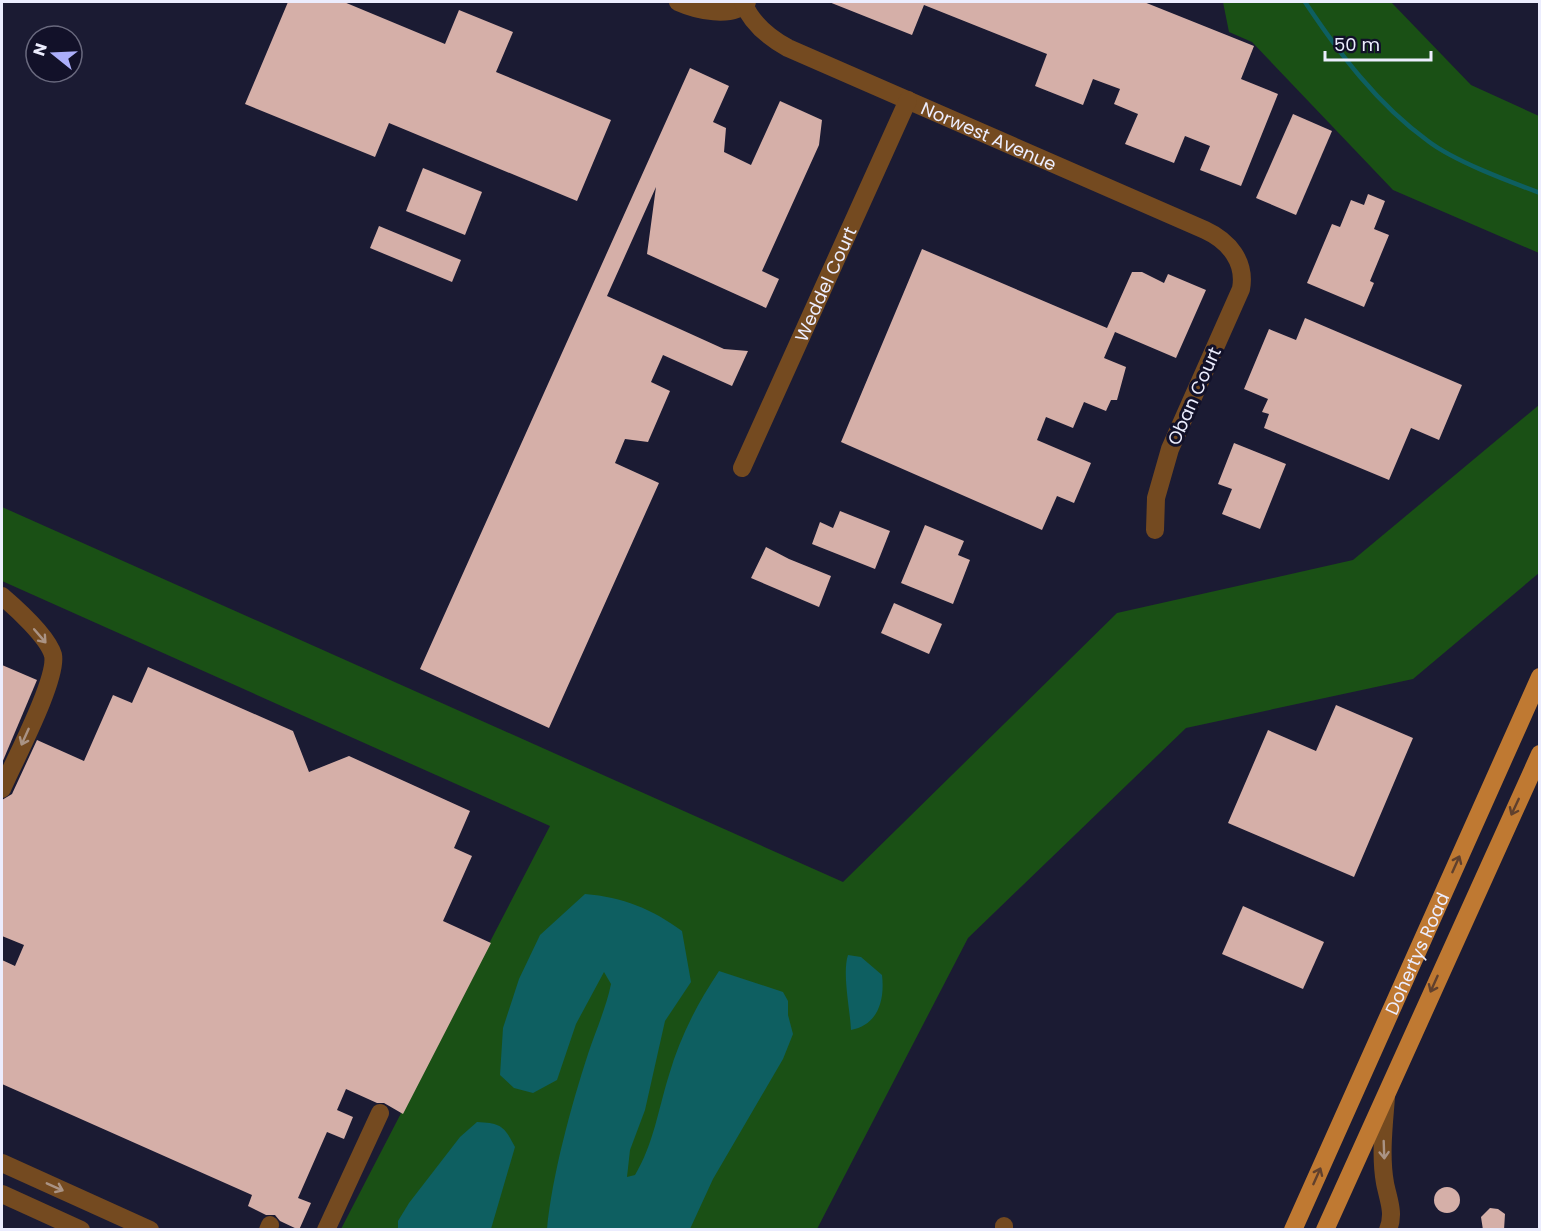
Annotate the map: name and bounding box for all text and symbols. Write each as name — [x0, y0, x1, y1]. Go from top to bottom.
north arrow — [24, 24, 84, 84]
scale bar — [1325, 24, 1432, 62]
text: 50 m — [1334, 32, 1380, 57]
text: N — [27, 40, 53, 59]
street label: Norwest Avenue — [917, 95, 1061, 176]
street label: Weddel Court — [788, 222, 862, 345]
street label: Oban Court — [1161, 343, 1227, 449]
one-way arrow — [33, 628, 47, 643]
one-way arrow — [18, 728, 30, 746]
one-way arrow — [1509, 797, 1520, 815]
one-way arrow — [1451, 855, 1463, 873]
street label: Dohertys Road — [1378, 888, 1455, 1018]
one-way arrow — [1428, 974, 1439, 993]
one-way arrow — [1379, 1140, 1390, 1160]
one-way arrow — [1312, 1167, 1323, 1186]
one-way arrow — [45, 1181, 63, 1193]

